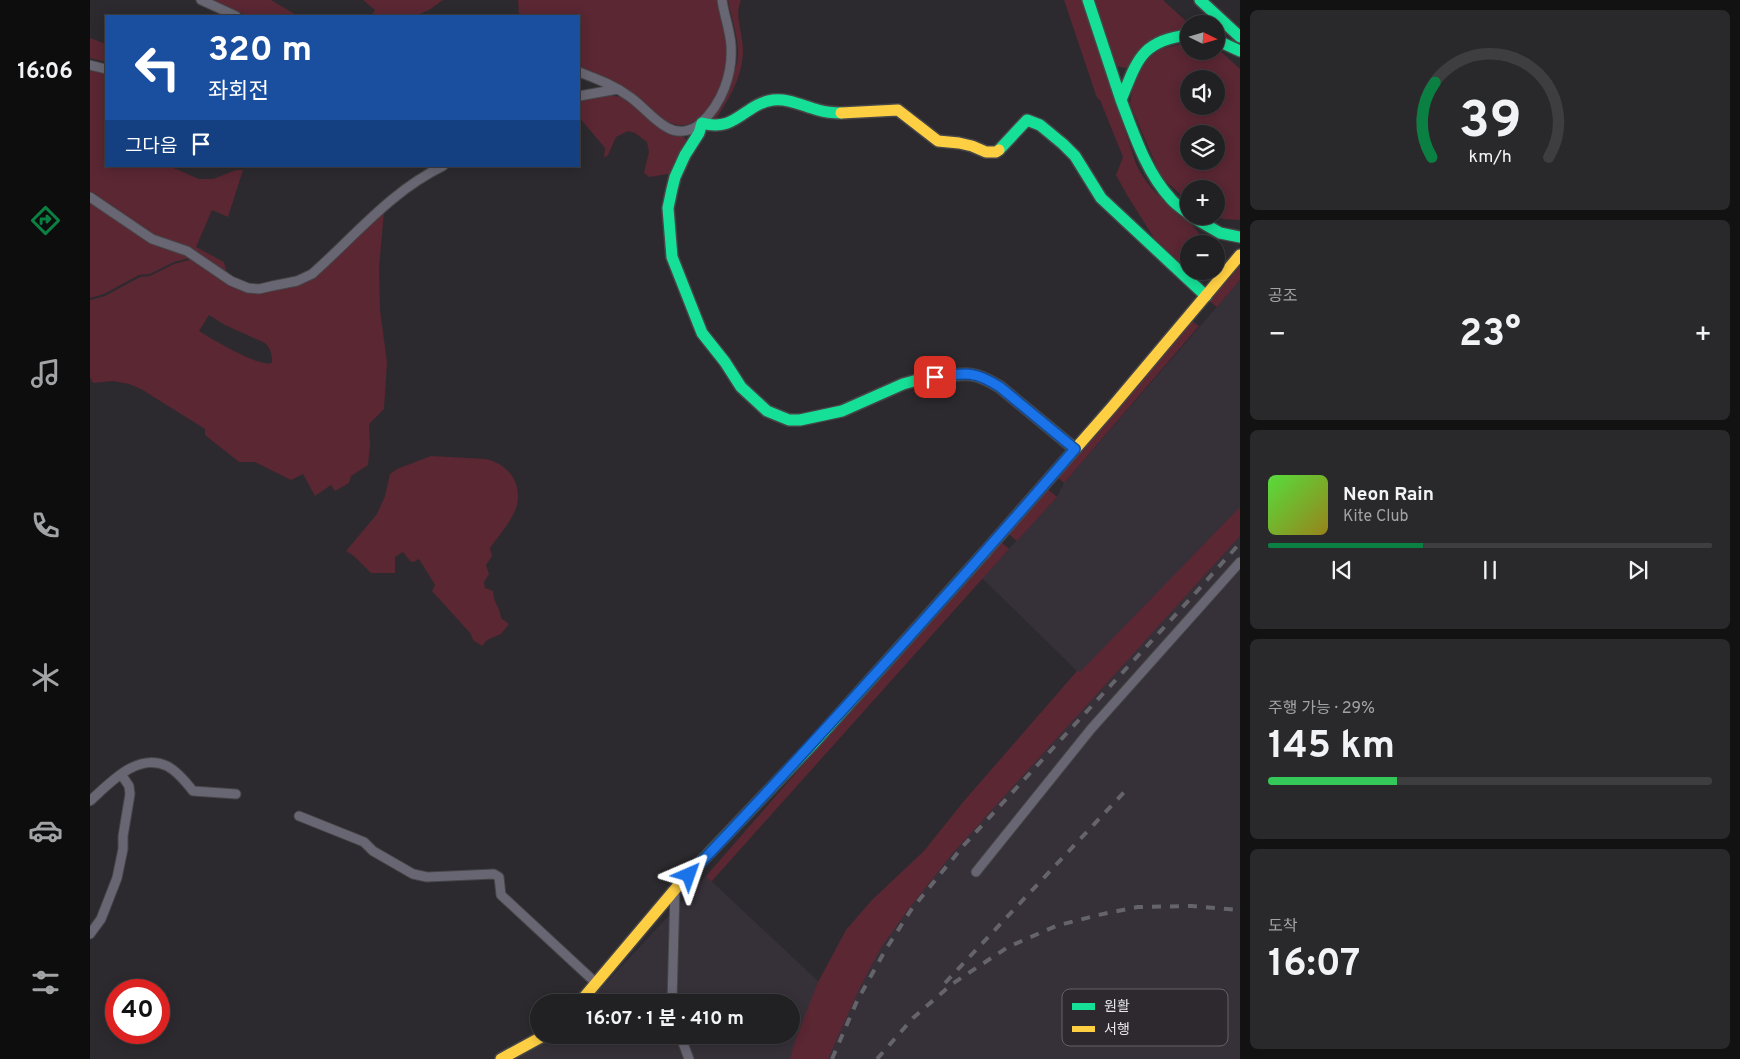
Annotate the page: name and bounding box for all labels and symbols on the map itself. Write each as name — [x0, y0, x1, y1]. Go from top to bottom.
north arrow — [1180, 15, 1225, 60]
pin — [914, 356, 956, 398]
position arrow — [662, 848, 714, 900]
speed limit sign: 40 — [105, 979, 170, 1044]
legend — [1062, 989, 1228, 1046]
text: 원활 — [1104, 999, 1130, 1016]
text: 서행 — [1104, 1022, 1130, 1039]

